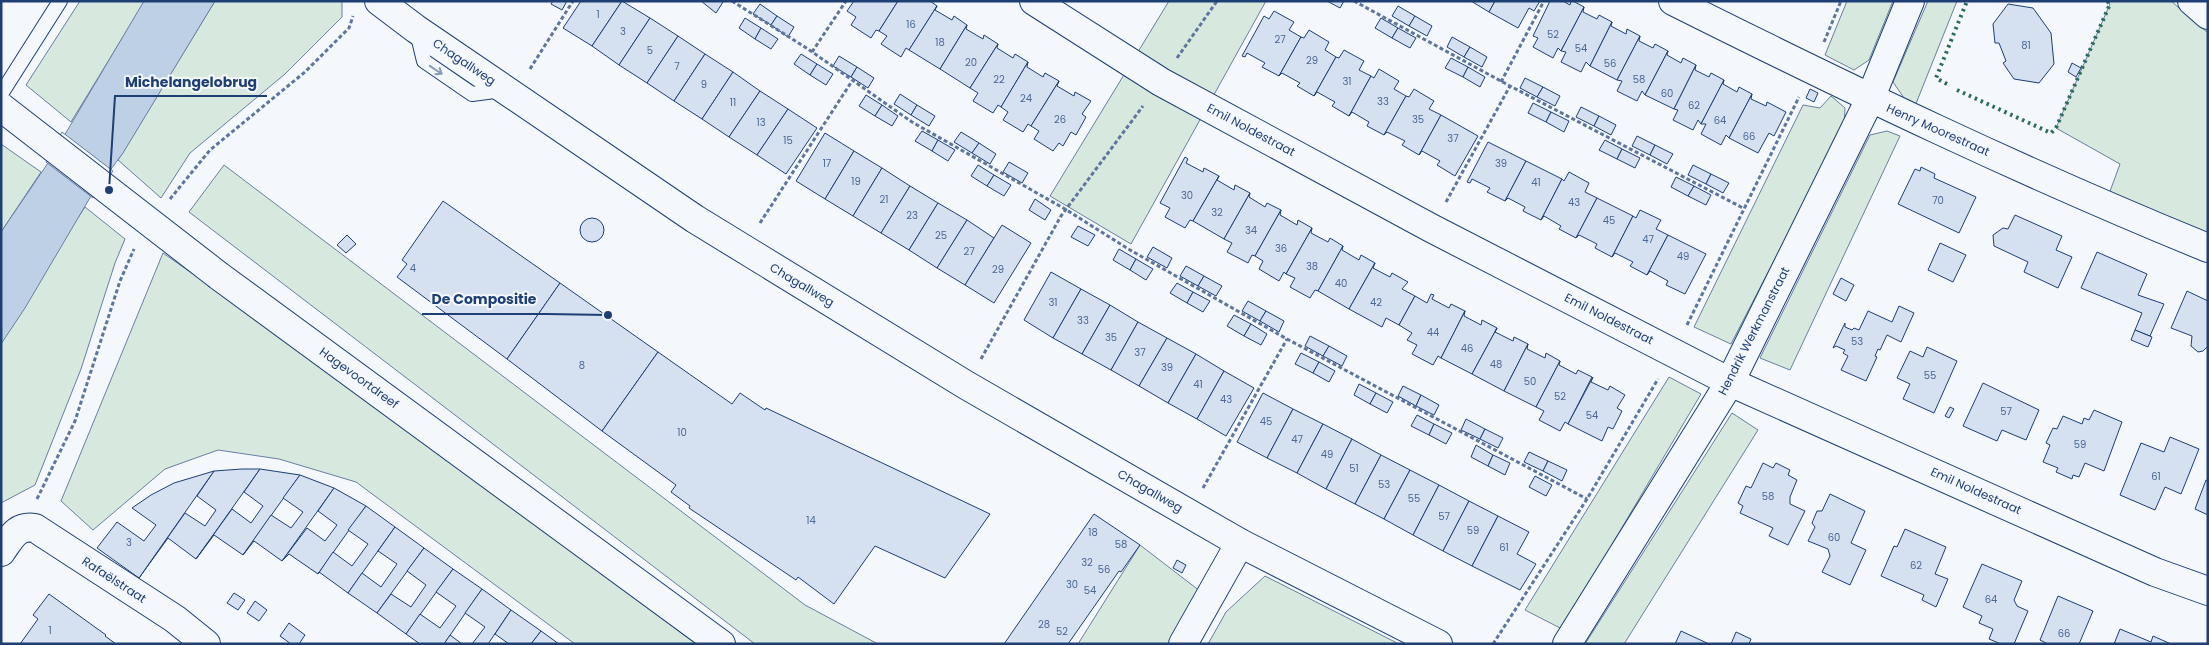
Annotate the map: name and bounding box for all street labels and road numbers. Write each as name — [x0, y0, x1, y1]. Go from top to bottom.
street label: Chagallweg — [429, 34, 499, 89]
street label: Emil Noldestraat — [1204, 99, 1298, 160]
street label: Henry Moorestraat — [1884, 99, 1992, 160]
street label: Chagallweg — [767, 259, 838, 311]
street label: Hendrik Werkmanstraat — [1714, 264, 1793, 398]
street label: Emil Noldestraat — [1562, 289, 1657, 348]
street label: Hagevoortdreef — [316, 343, 402, 412]
street label: Emil Noldestraat — [1928, 463, 2024, 518]
street label: Chagallweg — [1115, 465, 1186, 516]
street label: Rafaëlstraat — [79, 552, 150, 607]

